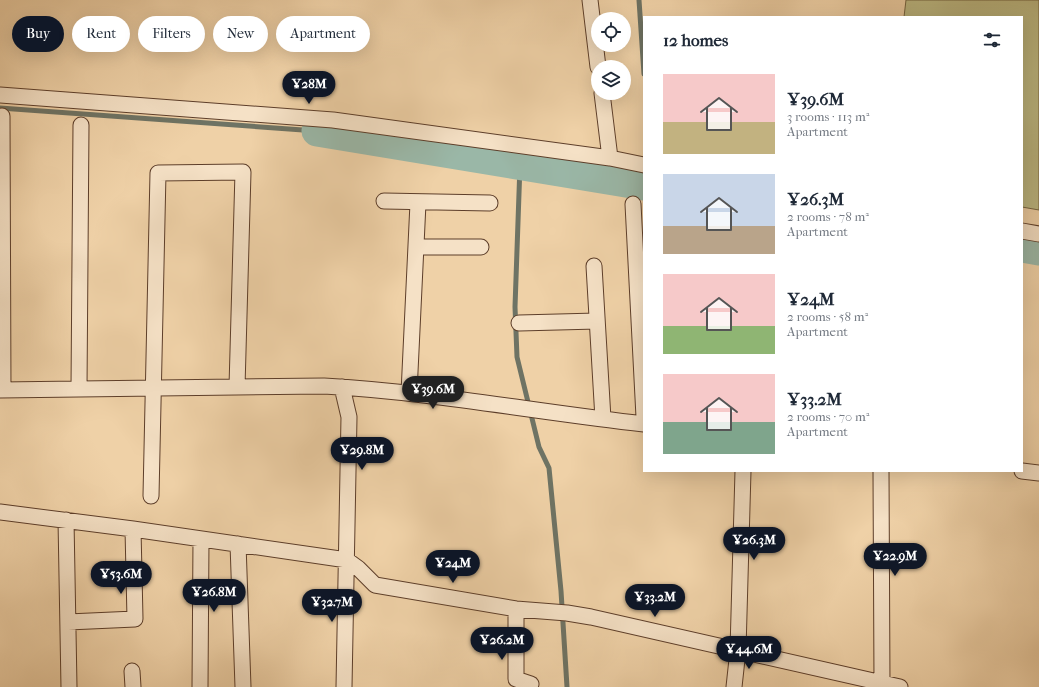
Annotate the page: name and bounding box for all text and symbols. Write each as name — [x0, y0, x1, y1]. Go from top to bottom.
map controls — [591, 12, 631, 100]
button: locate — [591, 12, 631, 52]
chip: Buy — [12, 16, 64, 52]
chip: Rent — [72, 16, 130, 52]
chip: Filters — [138, 16, 205, 52]
chip: New — [213, 16, 268, 52]
chip: Apartment — [276, 16, 370, 52]
icon: filters — [981, 29, 1003, 51]
text: 12 homes — [663, 30, 728, 50]
button: layers — [591, 60, 631, 100]
pin: ¥28M — [285, 71, 333, 105]
text: ¥28M — [291, 76, 327, 91]
text: ¥39.6M — [787, 89, 844, 109]
icon: home — [695, 90, 743, 138]
text: 3 rooms · 113 m² — [787, 109, 869, 124]
text: Apartment — [787, 124, 848, 139]
text: ¥26.3M — [787, 189, 844, 209]
icon: home — [695, 190, 743, 238]
text: 2 rooms · 78 m² — [787, 209, 869, 224]
text: Apartment — [787, 224, 848, 239]
text: ¥24M — [787, 289, 835, 309]
icon: home — [695, 290, 743, 338]
text: 2 rooms · 58 m² — [787, 309, 868, 324]
text: Apartment — [787, 324, 848, 339]
pin: ¥39.6M — [400, 376, 466, 410]
text: ¥39.6M — [411, 381, 455, 396]
text: ¥33.2M — [787, 389, 842, 409]
icon: home — [695, 390, 743, 438]
text: 2 rooms · 70 m² — [787, 409, 870, 424]
text: Apartment — [787, 424, 848, 439]
pin: ¥29.8M — [329, 437, 395, 471]
text: ¥29.8M — [340, 442, 384, 457]
pin: ¥26.3M — [721, 527, 787, 561]
text: ¥26.3M — [732, 532, 776, 547]
pin: ¥22.9M — [862, 543, 928, 577]
text: ¥22.9M — [873, 548, 917, 563]
pin: ¥24M — [429, 550, 477, 584]
text: ¥24M — [435, 555, 471, 570]
pin: ¥53.6M — [88, 561, 154, 595]
text: ¥53.6M — [100, 566, 142, 581]
pin: ¥26.8M — [181, 579, 247, 613]
text: ¥26.8M — [192, 584, 236, 599]
pin: ¥33.2M — [622, 584, 688, 618]
pin: ¥32.7M — [299, 589, 365, 623]
text: ¥33.2M — [634, 589, 676, 604]
text: ¥32.7M — [311, 594, 353, 609]
pin: ¥26.2M — [469, 627, 535, 661]
text: ¥26.2M — [480, 632, 524, 647]
pin: ¥44.6M — [716, 636, 782, 670]
text: ¥44.6M — [725, 641, 773, 656]

